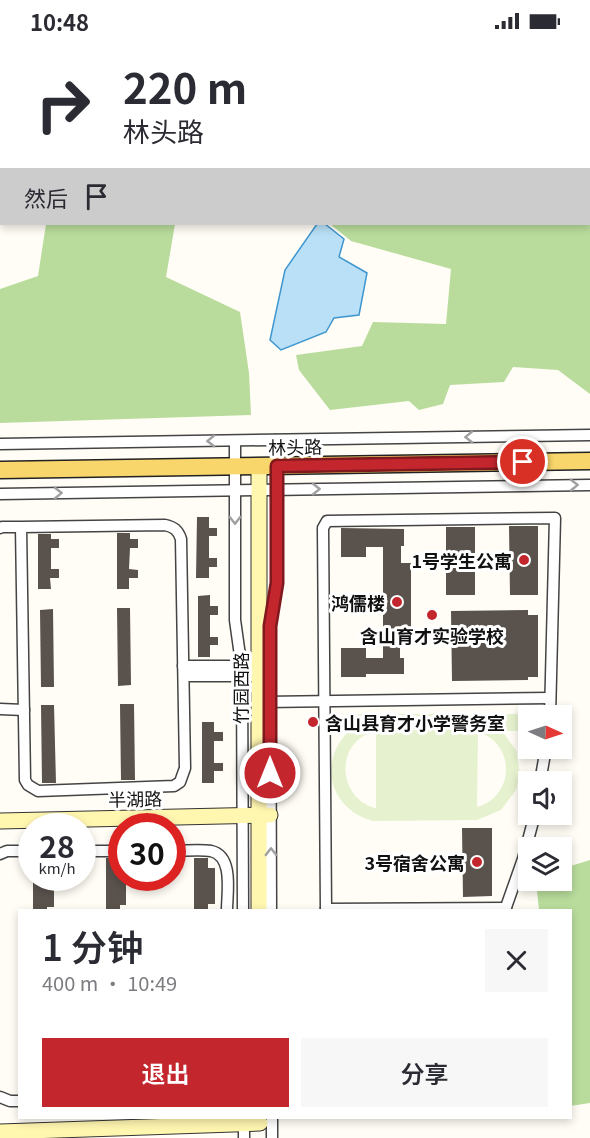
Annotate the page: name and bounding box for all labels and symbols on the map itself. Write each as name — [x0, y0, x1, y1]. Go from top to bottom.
one-way arrow — [464, 431, 473, 443]
street label: 林头路 — [268, 433, 322, 459]
one-way arrow — [206, 435, 215, 447]
pin — [497, 436, 548, 487]
one-way arrow — [570, 479, 579, 491]
one-way arrow — [312, 483, 321, 496]
one-way arrow — [54, 487, 63, 500]
one-way arrow — [229, 516, 241, 525]
place label: 1号学生公寓 — [411, 547, 512, 573]
marker: 1号学生公寓 — [517, 553, 531, 567]
place label: 鸿儒楼 — [331, 589, 385, 615]
marker: 鸿儒楼 — [390, 595, 404, 609]
marker: 含山育才实验学校 — [425, 608, 439, 622]
place label: 含山育才实验学校 — [360, 622, 504, 648]
street label: 竹园西路 — [227, 652, 253, 724]
north arrow — [518, 705, 572, 759]
place label: 含山县育才小学警务室 — [325, 709, 505, 735]
marker: 含山县育才小学警务室 — [306, 715, 320, 729]
position arrow — [238, 741, 302, 805]
street label: 半湖路 — [108, 785, 162, 811]
speed limit sign: 30 — [108, 813, 186, 891]
one-way arrow — [265, 848, 277, 857]
place label: 3号宿舍公寓 — [364, 849, 465, 875]
marker: 3号宿舍公寓 — [470, 855, 484, 869]

